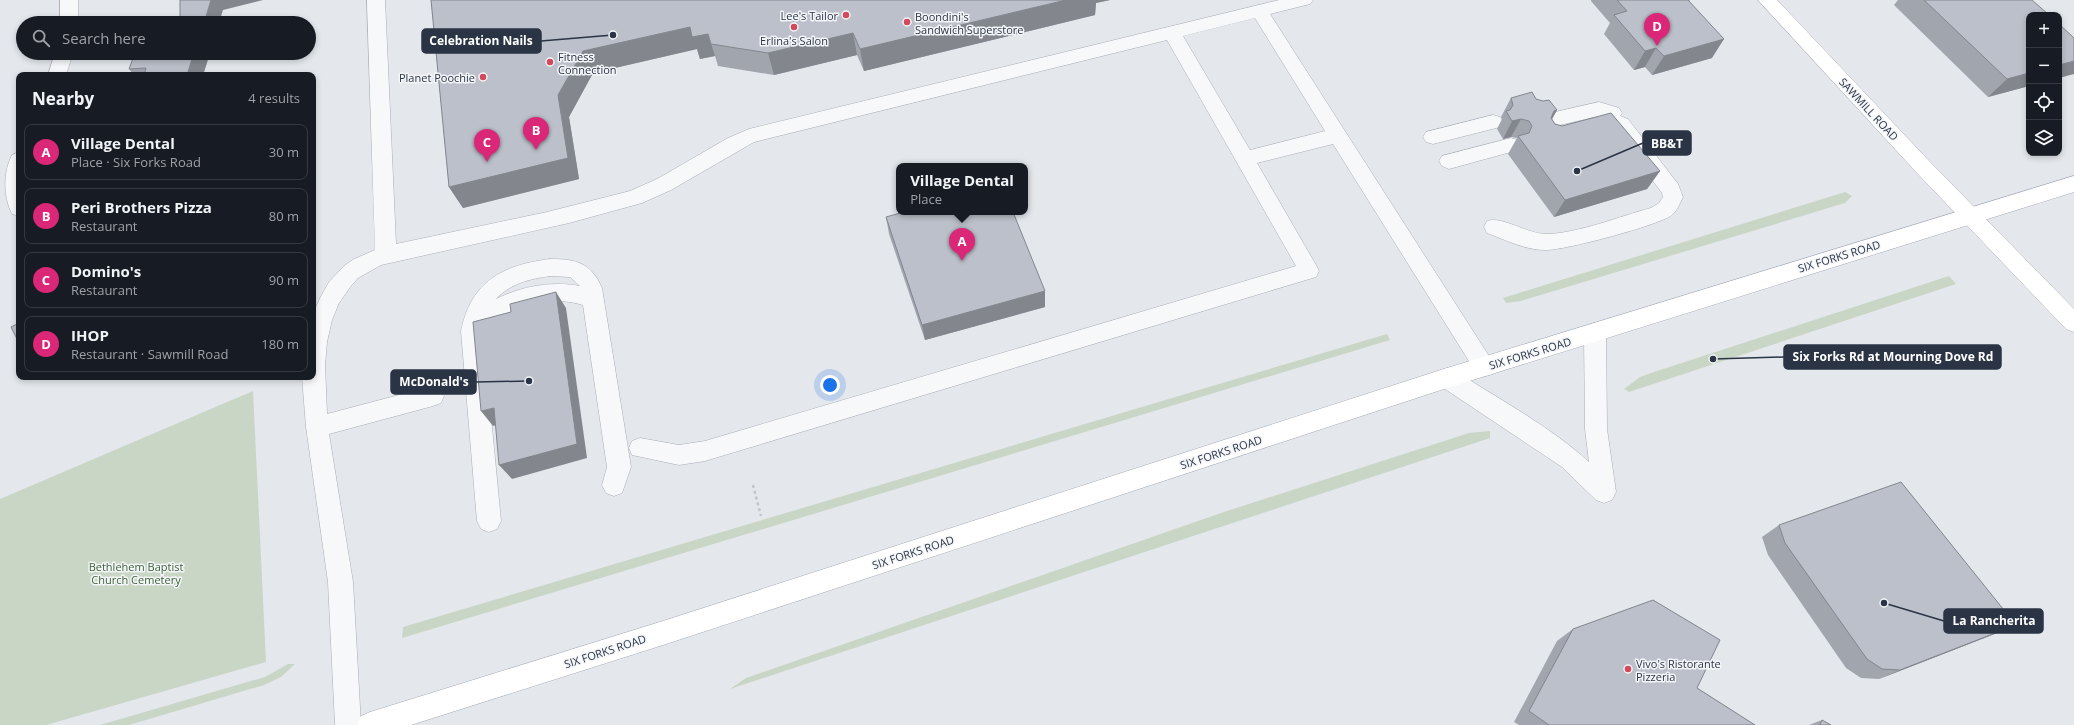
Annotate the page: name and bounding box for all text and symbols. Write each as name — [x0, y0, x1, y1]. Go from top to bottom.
place label: Lee's Tailor — [781, 8, 838, 23]
place label: Boondini's Sandwich Superstore — [915, 9, 1023, 37]
marker: Lee's Tailor — [841, 10, 851, 20]
map controls — [2026, 12, 2062, 156]
button: + — [2026, 12, 2062, 48]
pin: D — [1644, 13, 1670, 46]
search box — [16, 16, 316, 60]
marker: Boondini's Sandwich Superstore — [902, 17, 912, 27]
marker: Erlina's Salon — [789, 22, 799, 32]
icon: search — [30, 27, 52, 49]
text: Search here — [62, 28, 146, 48]
callout: Celebration Nails — [422, 29, 541, 53]
text: Celebration Nails — [429, 32, 533, 49]
place label: Erlina's Salon — [760, 33, 828, 48]
button: − — [2026, 48, 2062, 84]
place label: Fitness Connection — [558, 49, 617, 77]
marker: Fitness Connection — [545, 57, 555, 67]
place label: Planet Poochie — [399, 70, 475, 85]
marker: Planet Poochie — [478, 72, 488, 82]
street label: SAWMILL ROAD — [1836, 74, 1902, 144]
button: locate — [2026, 84, 2062, 120]
text: Nearby — [32, 87, 94, 110]
text: 4 results — [248, 89, 300, 107]
pin: B — [523, 117, 549, 150]
button: layers — [2026, 120, 2062, 156]
pin: C — [474, 129, 500, 162]
callout: BB&T — [1643, 131, 1691, 155]
text: Village Dental — [71, 133, 175, 153]
text: BB&T — [1651, 135, 1683, 152]
text: A — [42, 143, 50, 161]
text: 30 m — [269, 143, 299, 161]
text: Place · Six Forks Road — [71, 153, 201, 171]
popup — [896, 163, 1028, 215]
text: Village Dental — [910, 170, 1014, 190]
text: Place — [910, 190, 942, 208]
text: Peri Brothers Pizza — [71, 197, 212, 217]
text: B — [42, 207, 50, 225]
text: 80 m — [269, 207, 299, 225]
text: Restaurant — [71, 217, 138, 235]
pin: A — [949, 228, 975, 261]
street label: SIX FORKS ROAD — [1796, 236, 1882, 276]
text: Domino's — [71, 261, 141, 281]
text: C — [42, 271, 50, 289]
text: 90 m — [269, 271, 299, 289]
text: Restaurant — [71, 281, 138, 299]
text: IHOP — [71, 325, 109, 345]
street label: SIX FORKS ROAD — [1487, 333, 1573, 373]
text: D — [41, 335, 51, 353]
text: 180 m — [261, 335, 299, 353]
text: Restaurant · Sawmill Road — [71, 345, 228, 363]
callout: Six Forks Rd at Mourning Dove Rd — [1784, 345, 2001, 369]
text: Six Forks Rd at Mourning Dove Rd — [1793, 348, 1993, 365]
callout: McDonald's — [391, 370, 476, 394]
text: McDonald's — [399, 373, 469, 390]
your location — [820, 375, 840, 395]
street label: SIX FORKS ROAD — [1178, 432, 1264, 472]
street label: SIX FORKS ROAD — [870, 532, 956, 572]
park label: Bethlehem Baptist Church Cemetery — [89, 559, 183, 587]
callout: La Rancherita — [1944, 609, 2043, 633]
text: La Rancherita — [1953, 612, 2035, 629]
street label: SIX FORKS ROAD — [562, 631, 648, 671]
place label: Vivo's Ristorante Pizzeria — [1636, 656, 1721, 684]
marker: Vivo's Ristorante Pizzeria — [1623, 664, 1633, 674]

